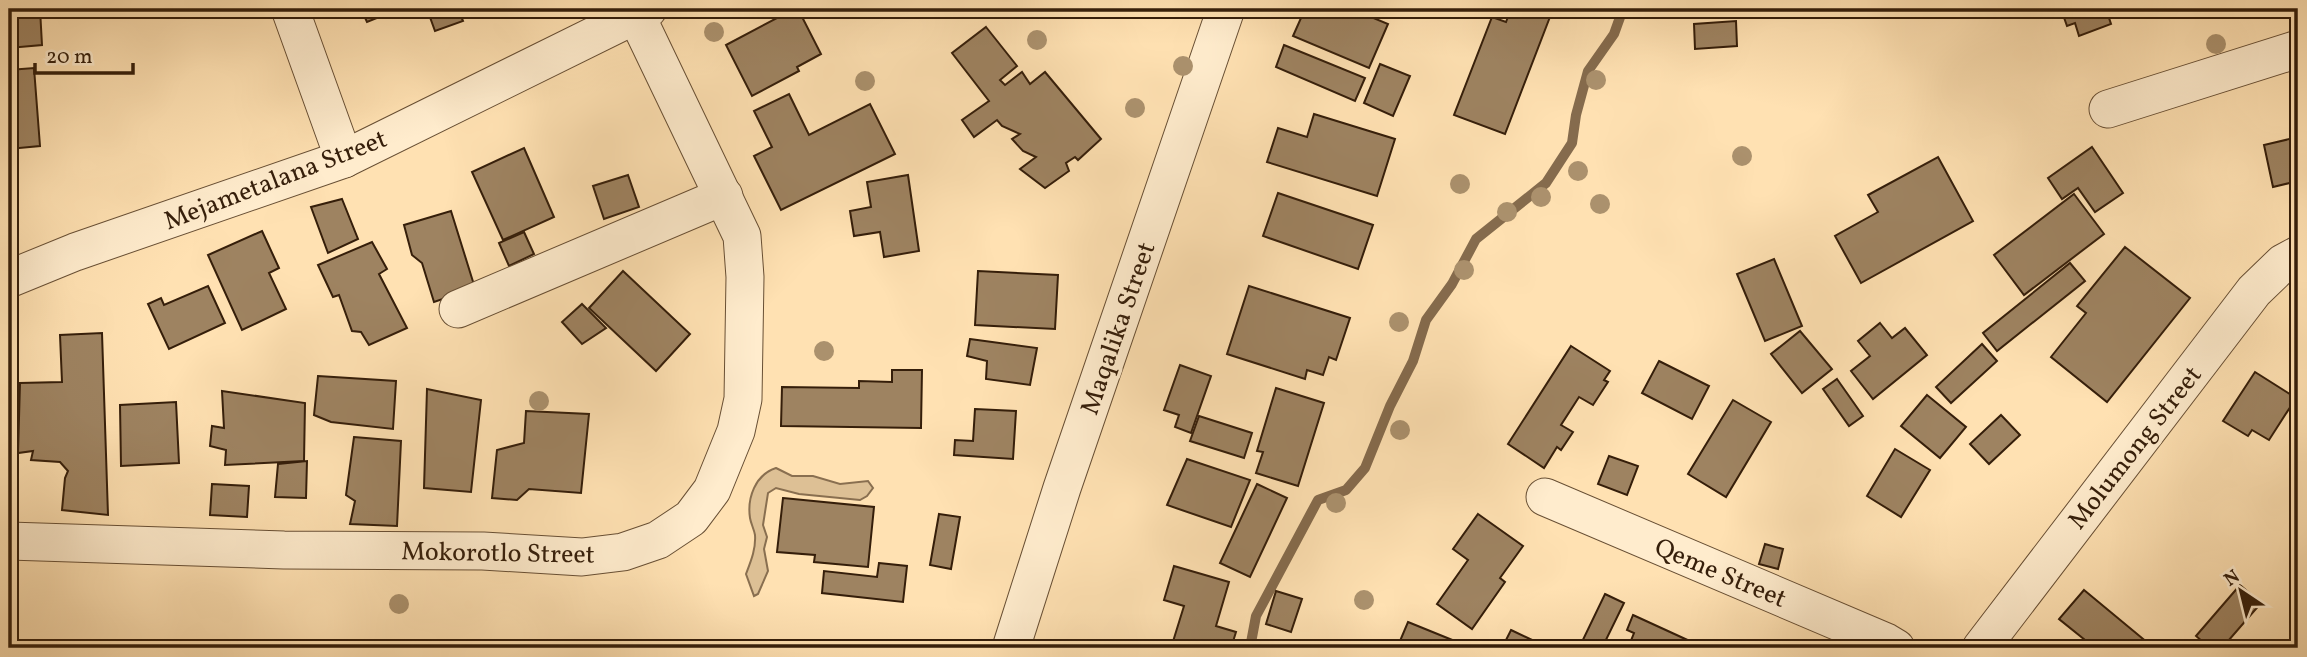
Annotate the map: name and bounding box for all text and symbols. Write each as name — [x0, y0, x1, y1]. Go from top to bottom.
scale bar — [35, 32, 133, 76]
text: 20 m — [46, 43, 92, 72]
street label: Mejametalana Street — [159, 122, 392, 240]
street label: Maqalika Street — [1073, 238, 1165, 420]
street label: Molumong Street — [2060, 359, 2211, 538]
street label: Qeme Street — [1649, 530, 1792, 618]
street label: Mokorotlo Street — [401, 534, 595, 574]
north arrow — [2206, 556, 2276, 626]
text: N — [2219, 564, 2246, 593]

